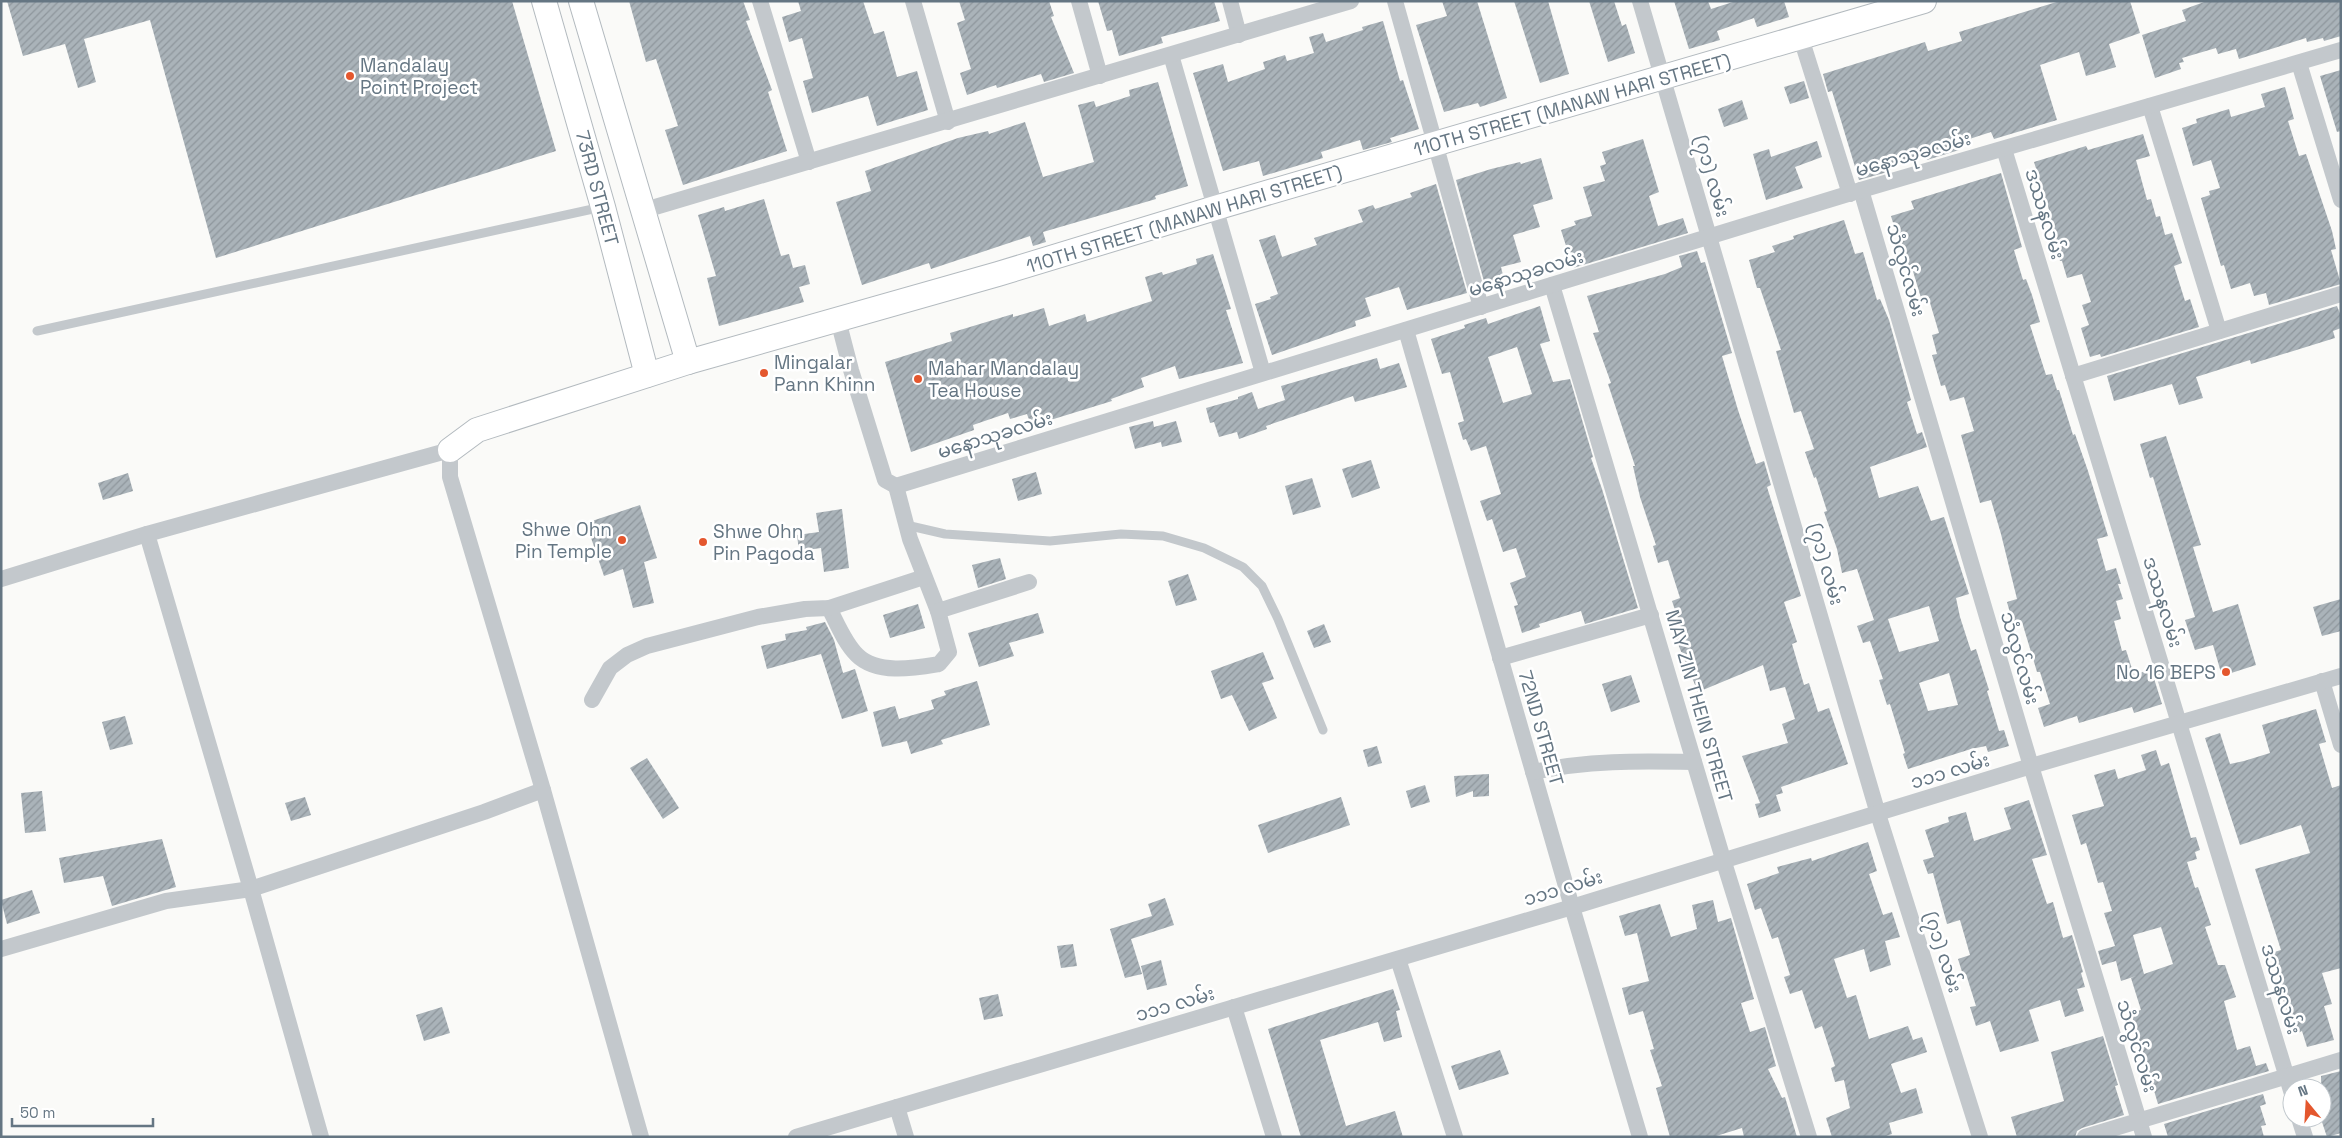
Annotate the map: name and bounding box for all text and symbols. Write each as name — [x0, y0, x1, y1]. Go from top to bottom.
street label: 110TH STREET (MANAW HARI STREET) — [1411, 48, 1733, 162]
place label: Mandalay Point Project — [360, 53, 478, 100]
marker: Mandalay Point Project — [344, 70, 356, 82]
street label: မနောသုခလမ်း — [1852, 124, 1975, 186]
street label: 73RD STREET — [570, 128, 624, 248]
street label: (၇၁) လမ်း — [1685, 132, 1738, 221]
street label: 110TH STREET (MANAW HARI STREET) — [1023, 159, 1345, 279]
street label: ဒဿနလမ်း — [2016, 165, 2073, 263]
street label: သံလွင်လမ်း — [1878, 220, 1933, 320]
street label: မနောသုခလမ်း — [1465, 242, 1588, 306]
place label: Mingalar Pann Khinn — [774, 350, 876, 397]
place label: Mahar Mandalay Tea House — [928, 356, 1079, 403]
marker: Mingalar Pann Khinn — [758, 367, 770, 379]
marker: Mahar Mandalay Tea House — [912, 373, 924, 385]
street label: မနောသုခလမ်း — [934, 404, 1057, 468]
place label: Shwe Ohn Pin Temple — [515, 517, 612, 564]
place label: Shwe Ohn Pin Pagoda — [713, 519, 815, 566]
street label: (၇၁) လမ်း — [1799, 520, 1852, 609]
marker: Shwe Ohn Pin Temple — [616, 534, 628, 546]
marker: Shwe Ohn Pin Pagoda — [697, 536, 709, 548]
street label: ဒဿနလမ်း — [2134, 553, 2191, 651]
street label: MAY ZIN THEIN STREET — [1660, 607, 1738, 805]
street label: သံလွင်လမ်း — [1992, 608, 2047, 708]
place label: No 16 BEPS — [2116, 660, 2216, 685]
marker: No 16 BEPS — [2220, 666, 2232, 678]
street label: 72ND STREET — [1513, 667, 1569, 789]
street label: ၁၁၁ လမ်း — [1907, 745, 1992, 795]
street label: ၁၁၁ လမ်း — [1520, 862, 1605, 912]
street label: (၇၁) လမ်း — [1915, 907, 1970, 997]
street label: ဒဿနလမ်း — [2252, 940, 2309, 1038]
street label: ၁၁၁ လမ်း — [1132, 979, 1217, 1027]
street label: သံလွင်လမ်း — [2108, 996, 2165, 1096]
north arrow — [2282, 1078, 2332, 1128]
text: N — [2296, 1081, 2310, 1101]
scale bar — [12, 1096, 154, 1128]
text: 50 m — [20, 1103, 55, 1122]

